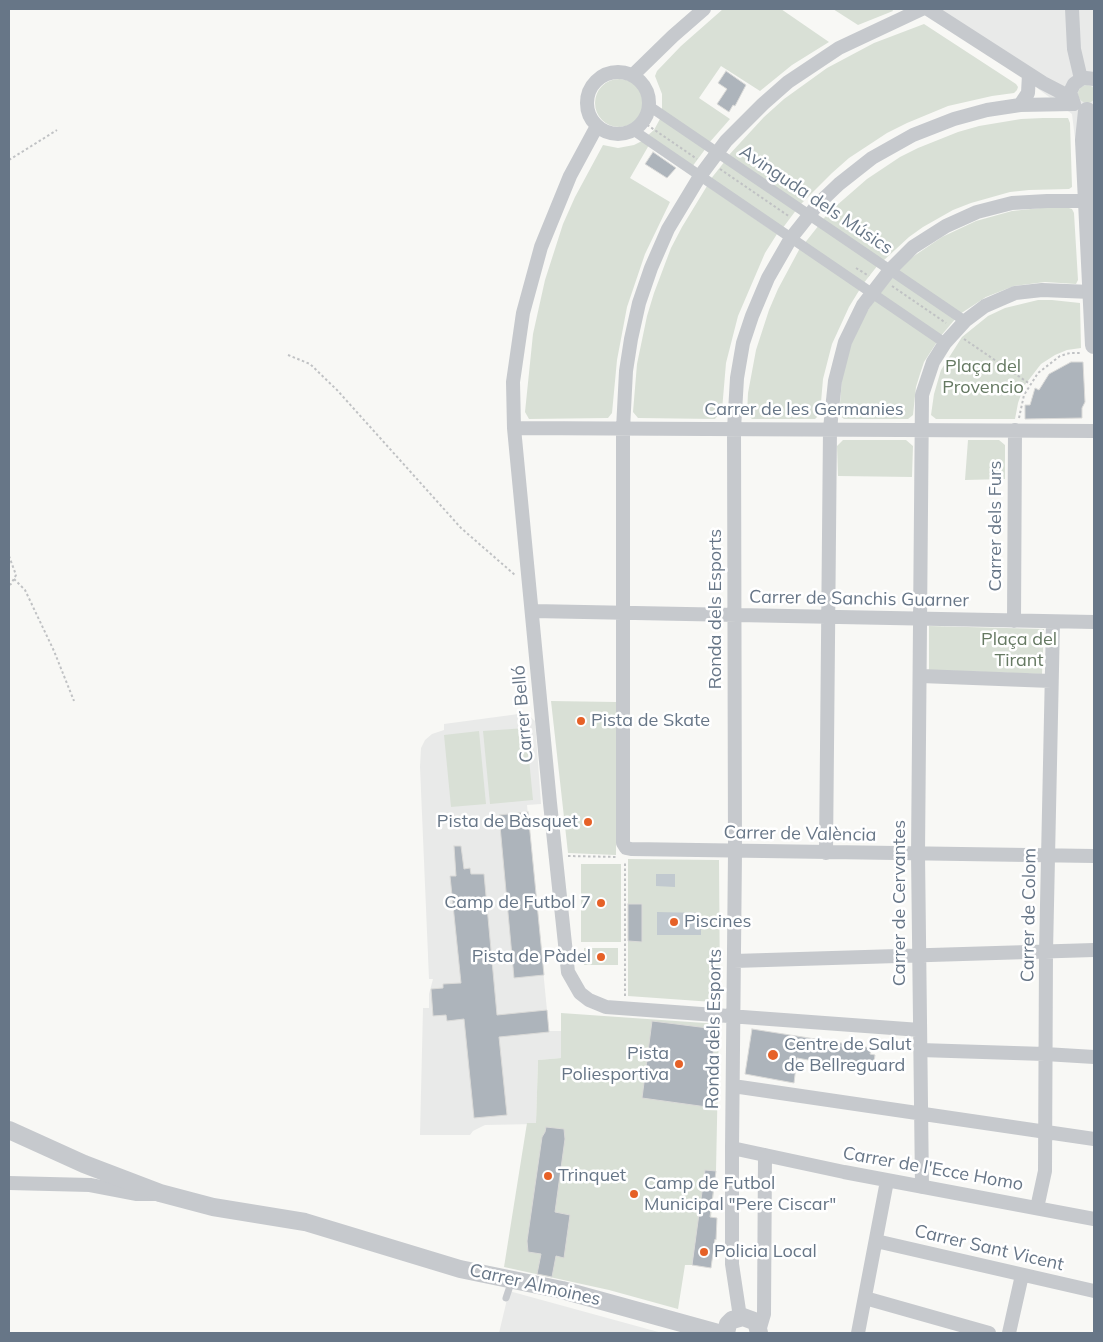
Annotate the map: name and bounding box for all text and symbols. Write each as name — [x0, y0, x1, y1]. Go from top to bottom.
street label: Avinguda dels Músics — [735, 141, 897, 259]
park label: Plaça del Provencio — [942, 356, 1024, 398]
street label: Carrer de les Germanies — [704, 399, 904, 421]
street label: Carrer dels Furs — [985, 461, 1007, 591]
street label: Ronda dels Esports — [705, 529, 727, 689]
street label: Carrer de Sanchis Guarner — [749, 586, 969, 612]
park label: Plaça del Tirant — [981, 629, 1057, 672]
street label: Carrer Belló — [508, 664, 538, 764]
place label: Pista de Skate — [591, 710, 710, 732]
marker: Pista de Skate — [575, 715, 587, 727]
place label: Pista de Bàsquet — [437, 811, 578, 833]
marker: Pista de Bàsquet — [582, 816, 594, 828]
street label: Carrer de Cervantes — [889, 820, 911, 986]
street label: Carrer de València — [723, 822, 877, 846]
street label: Carrer de Colom — [1017, 848, 1041, 982]
place label: Camp de Futbol 7 — [444, 892, 591, 914]
marker: Camp de Futbol 7 — [595, 897, 607, 909]
place label: Piscines — [684, 911, 751, 933]
marker: Piscines — [668, 916, 680, 928]
place label: Pista de Pàdel — [472, 946, 591, 968]
street label: Ronda dels Esports — [702, 949, 726, 1109]
marker: Pista de Pàdel — [595, 951, 607, 963]
place label: Centre de Salut de Bellreguard — [784, 1034, 912, 1076]
place label: Pista Poliesportiva — [561, 1043, 669, 1086]
marker: Centre de Salut de Bellreguard — [766, 1048, 780, 1062]
marker: Pista Poliesportiva — [673, 1058, 685, 1070]
street label: Carrer de l'Ecce Homo — [841, 1142, 1025, 1196]
place label: Trinquet — [558, 1165, 626, 1187]
marker: Trinquet — [542, 1170, 554, 1182]
place label: Camp de Futbol Municipal "Pere Ciscar" — [644, 1173, 836, 1216]
marker: Camp de Futbol Municipal "Pere Ciscar" — [628, 1188, 640, 1200]
street label: Carrer Sant Vicent — [912, 1220, 1066, 1276]
place label: Policia Local — [714, 1241, 817, 1263]
marker: Policia Local — [698, 1246, 710, 1258]
street label: Carrer Almoines — [467, 1259, 603, 1311]

